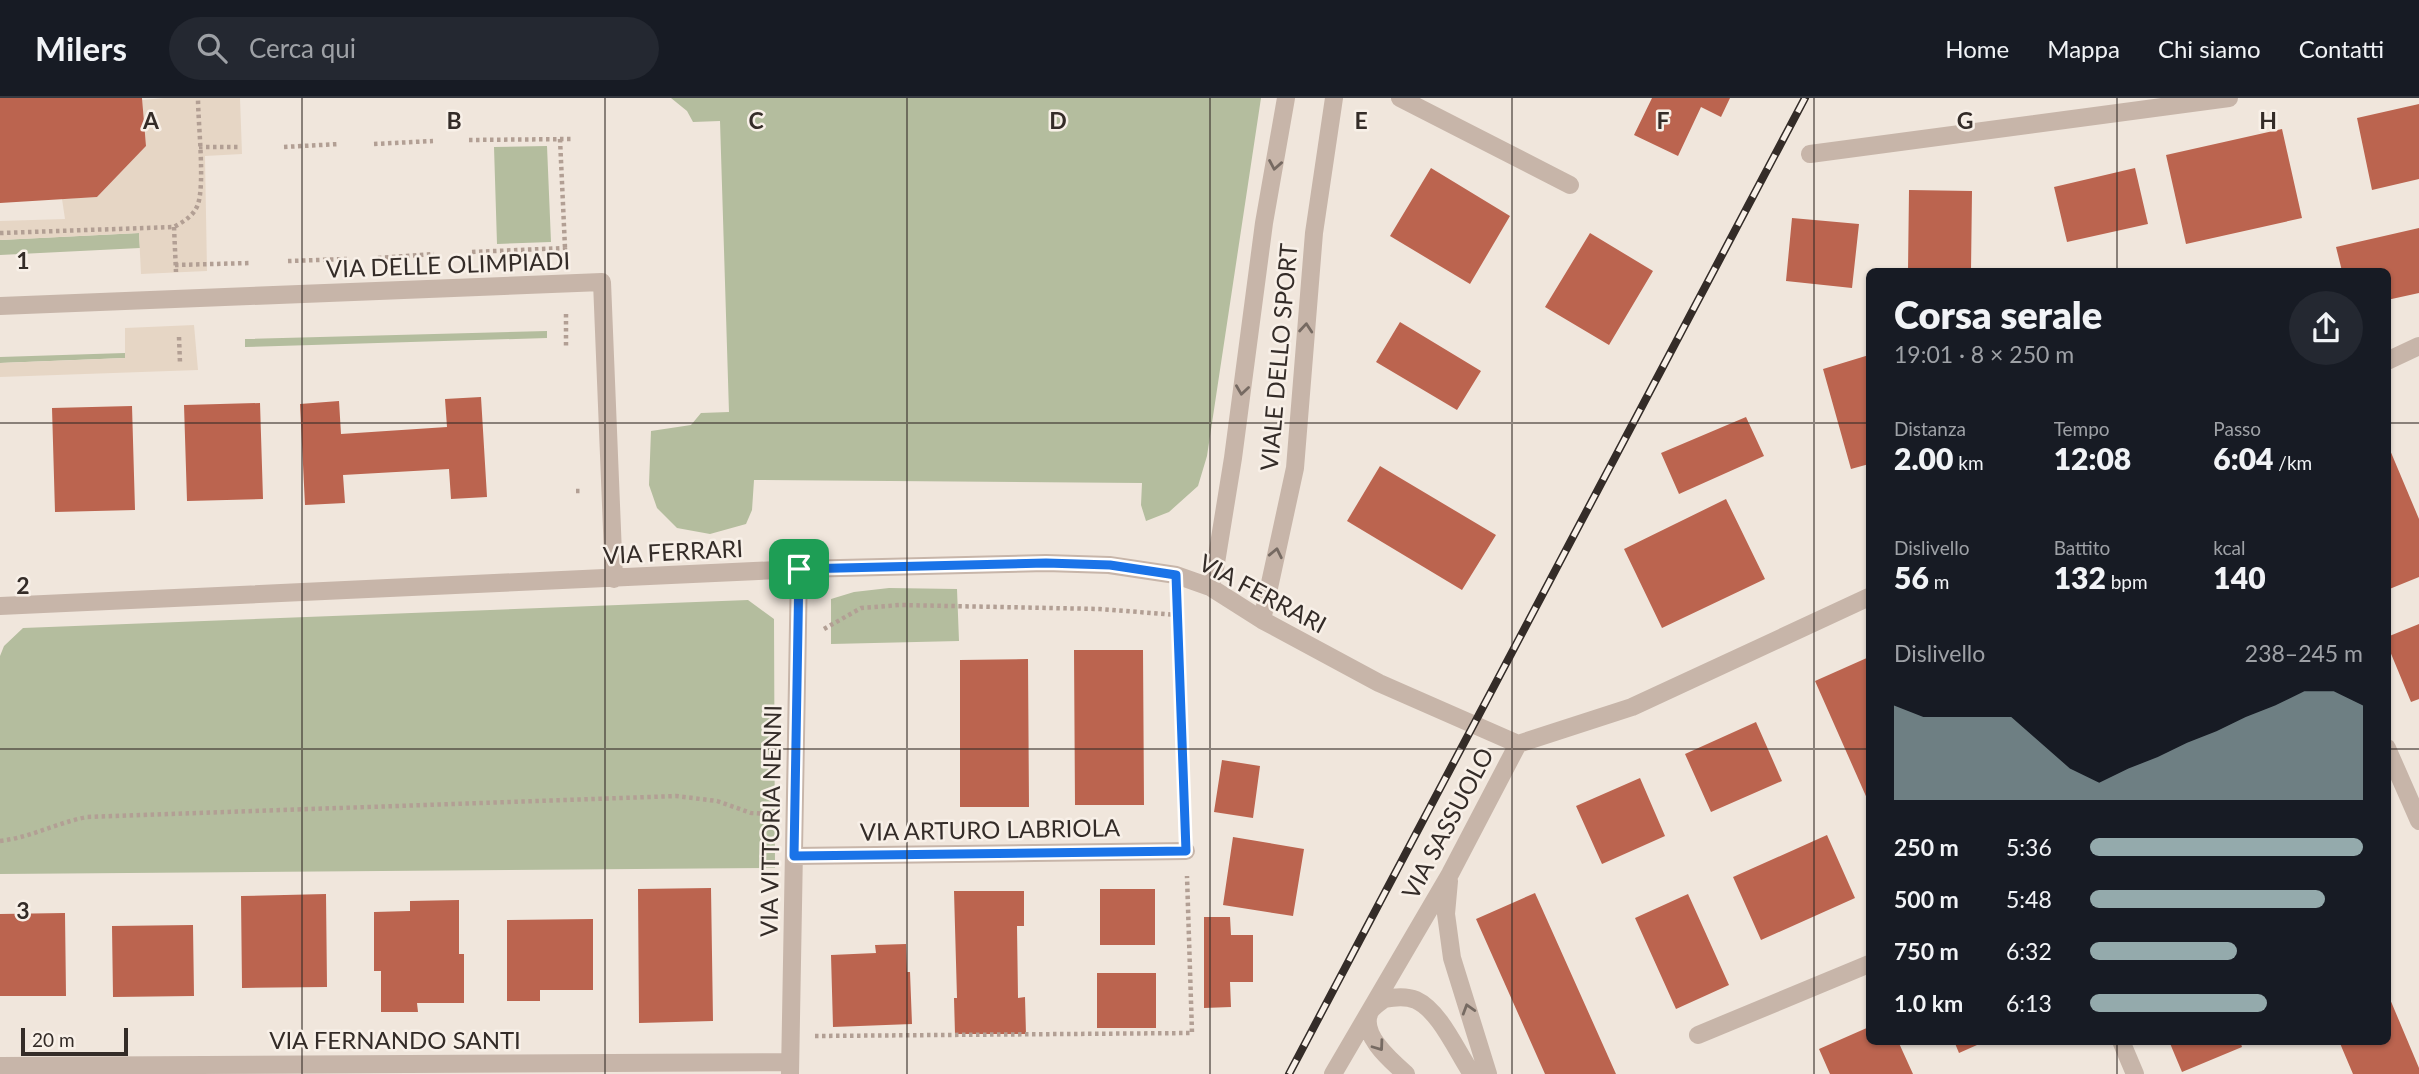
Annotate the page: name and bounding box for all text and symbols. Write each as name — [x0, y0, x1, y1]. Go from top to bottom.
search box — [169, 17, 659, 80]
text: Milers — [35, 28, 127, 68]
icon: search — [193, 29, 231, 67]
text: Cerca qui — [249, 32, 356, 64]
text: Home — [1945, 34, 2009, 63]
text: Mappa — [2047, 34, 2120, 63]
text: Chi siamo — [2158, 34, 2261, 63]
text: Contatti — [2299, 34, 2384, 63]
text: A — [142, 106, 160, 134]
text: B — [446, 106, 462, 134]
text: C — [748, 106, 764, 134]
text: D — [1049, 106, 1067, 134]
text: E — [1354, 106, 1368, 134]
text: F — [1656, 106, 1670, 134]
text: G — [1957, 106, 1973, 134]
text: H — [2259, 106, 2277, 134]
one-way arrow — [1268, 159, 1283, 171]
street label: VIALE DELLO SPORT — [1254, 242, 1302, 472]
street label: VIA DELLE OLIMPIADI — [325, 245, 571, 283]
text: 1 — [16, 246, 30, 274]
text: Corsa serale — [1894, 291, 2102, 337]
button: share — [2289, 291, 2363, 365]
one-way arrow — [1298, 322, 1313, 333]
text: 19:01 · 8 × 250 m — [1894, 340, 2074, 368]
one-way arrow — [1235, 384, 1250, 396]
text: Distanza — [1894, 417, 1966, 440]
text: Tempo — [2054, 417, 2110, 440]
text: Passo — [2213, 417, 2261, 440]
text: 2.00 — [1894, 440, 1953, 476]
text: 12:08 — [2054, 440, 2131, 476]
text: 6:04 — [2213, 440, 2273, 476]
text: km — [1953, 451, 1984, 474]
text: /km — [2273, 451, 2312, 474]
street label: VIA FERRARI — [602, 533, 744, 569]
text: Dislivello — [1894, 536, 1969, 559]
text: Battito — [2054, 536, 2110, 559]
text: kcal — [2213, 536, 2245, 559]
pin — [769, 539, 829, 599]
street label: VIA FERRARI — [1194, 547, 1332, 639]
one-way arrow — [1268, 547, 1283, 559]
icon: arrive — [780, 550, 818, 588]
text: 56 — [1894, 559, 1929, 595]
text: 132 — [2054, 559, 2106, 595]
text: 140 — [2213, 559, 2266, 595]
text: m — [1929, 570, 1949, 593]
text: bpm — [2106, 570, 2148, 593]
text: 2 — [16, 571, 30, 599]
text: Dislivello — [1894, 639, 1985, 667]
text: 238–245 m — [2245, 639, 2363, 667]
street label: VIA VITTORIA NENNI — [753, 705, 787, 937]
street label: VIA SASSUOLO — [1395, 742, 1499, 904]
street label: VIA ARTURO LABRIOLA — [860, 812, 1121, 846]
text: 250 m — [1894, 833, 1959, 861]
text: 5:36 — [2006, 833, 2052, 861]
text: 500 m — [1894, 885, 1959, 913]
text: 5:48 — [2006, 885, 2052, 913]
text: 3 — [16, 896, 30, 924]
text: 750 m — [1894, 937, 1959, 965]
text: 6:32 — [2006, 937, 2052, 965]
text: 1.0 km — [1894, 989, 1963, 1017]
text: 6:13 — [2006, 989, 2052, 1017]
one-way arrow — [1461, 1003, 1476, 1015]
scale bar — [21, 1025, 128, 1057]
street label: VIA FERNANDO SANTI — [269, 1025, 521, 1054]
text: 20 m — [32, 1028, 75, 1051]
one-way arrow — [1371, 1038, 1383, 1051]

